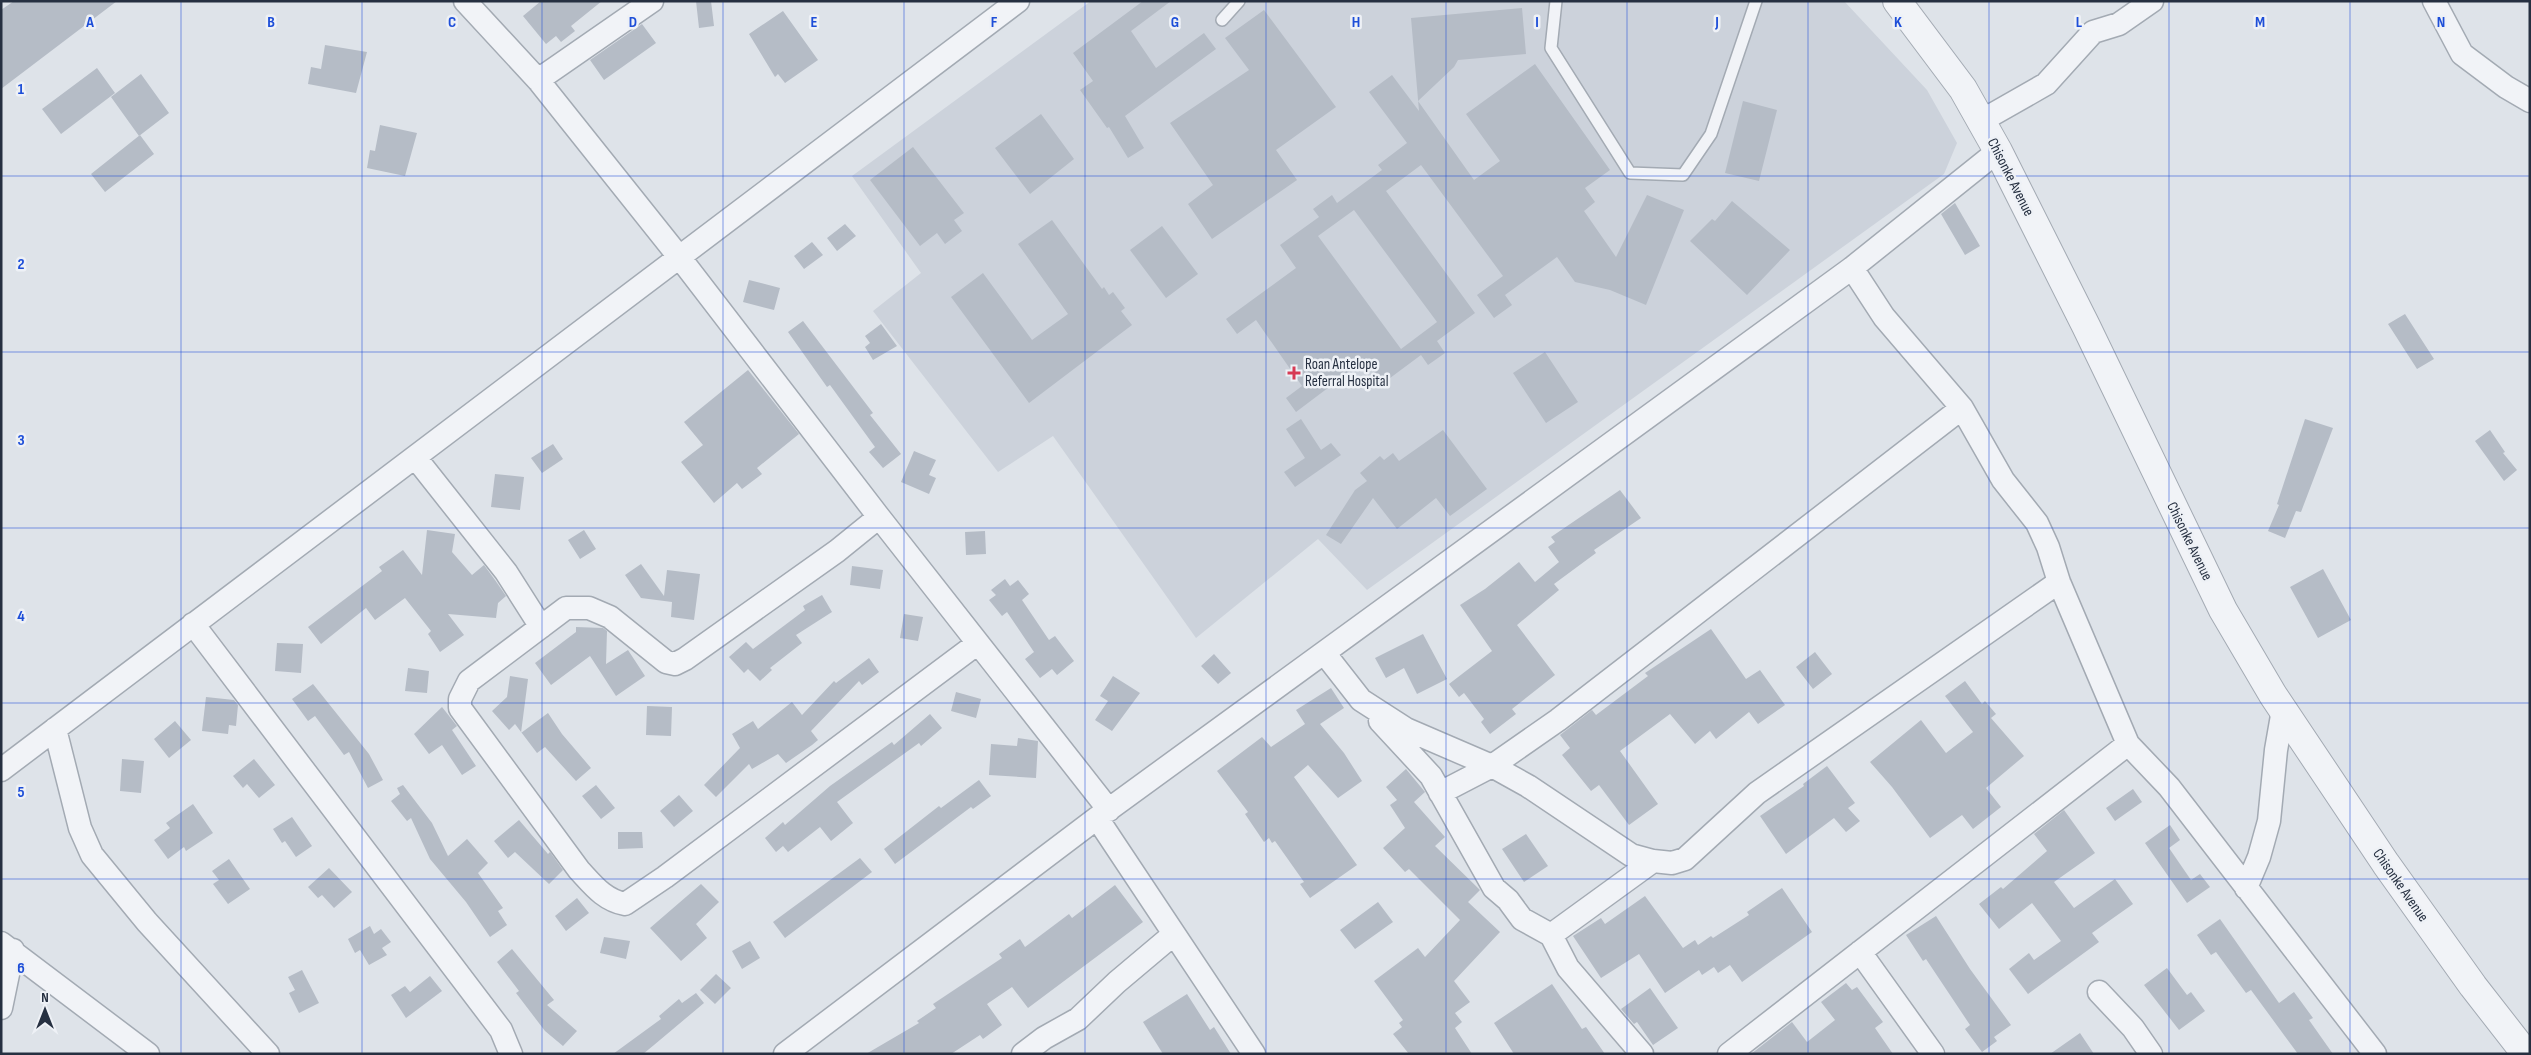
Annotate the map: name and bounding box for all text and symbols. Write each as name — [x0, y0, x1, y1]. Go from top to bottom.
text: A — [85, 13, 94, 32]
text: B — [267, 13, 275, 32]
text: C — [448, 13, 456, 32]
text: D — [629, 13, 637, 32]
text: E — [811, 13, 818, 32]
text: F — [991, 13, 998, 32]
text: G — [1171, 13, 1179, 32]
text: H — [1352, 13, 1360, 32]
text: I — [1535, 13, 1539, 32]
text: J — [1714, 13, 1719, 32]
text: K — [1894, 13, 1902, 32]
text: L — [2076, 13, 2083, 32]
text: M — [2255, 13, 2265, 32]
text: N — [2437, 13, 2445, 32]
text: 1 — [18, 80, 25, 99]
street label: Chisonke Avenue — [1983, 135, 2038, 219]
text: 2 — [17, 255, 25, 274]
place label: Roan Antelope Referral Hospital — [1305, 355, 1388, 391]
marker: Roan Antelope Referral Hospital — [1287, 366, 1301, 380]
text: 3 — [17, 431, 25, 450]
street label: Chisonke Avenue — [2162, 499, 2217, 584]
text: 4 — [17, 607, 25, 626]
text: 5 — [17, 783, 25, 802]
street label: Chisonke Avenue — [2368, 845, 2433, 926]
text: 6 — [17, 959, 25, 978]
north arrow — [20, 985, 70, 1035]
text: N — [41, 989, 49, 1006]

